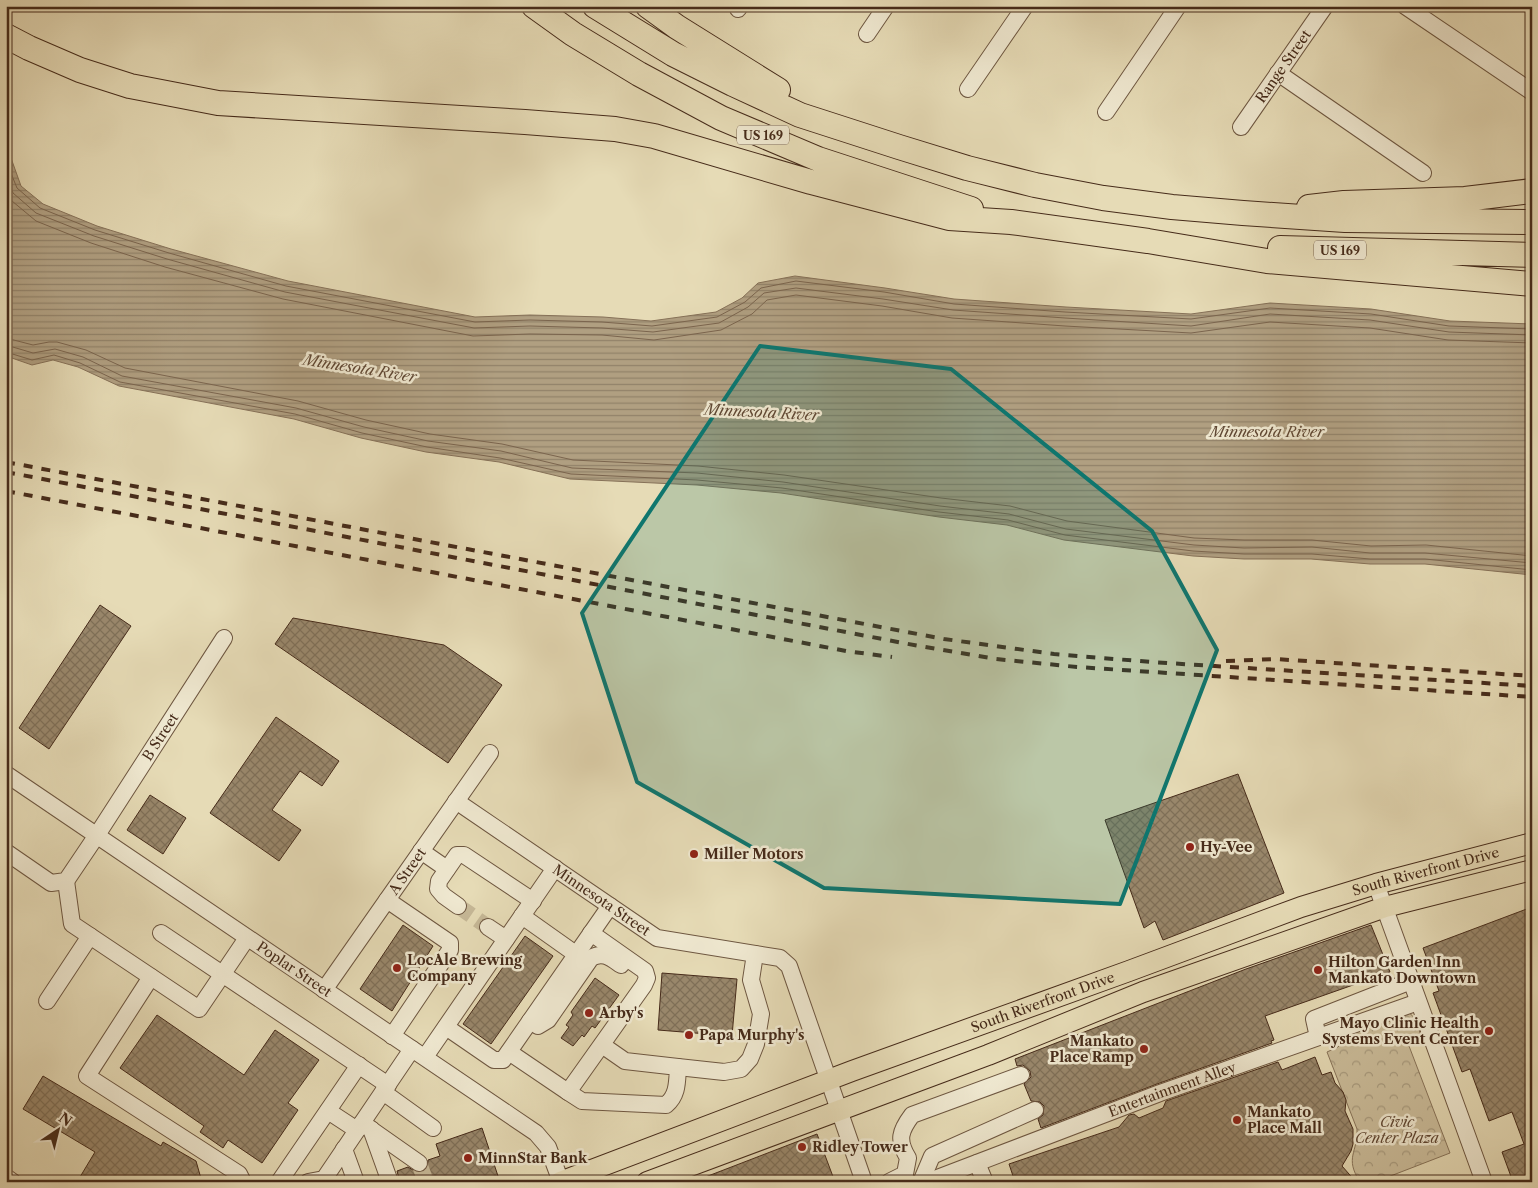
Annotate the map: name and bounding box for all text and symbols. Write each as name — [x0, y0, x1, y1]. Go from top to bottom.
street label: Range Street — [1252, 26, 1315, 106]
road number: US 169 — [737, 126, 789, 144]
road number: US 169 — [1314, 240, 1366, 260]
water label: Minnesota River — [300, 349, 419, 386]
water label: Minnesota River — [702, 399, 821, 425]
water label: Minnesota River — [1208, 422, 1325, 441]
street label: B Street — [138, 710, 182, 764]
place label: Hy-Vee — [1200, 838, 1252, 856]
marker: Hy-Vee — [1184, 841, 1196, 853]
street label: South Riverfront Drive — [1350, 843, 1501, 900]
street label: A Street — [384, 844, 430, 899]
place label: Miller Motors — [704, 845, 804, 863]
marker: Miller Motors — [688, 848, 700, 860]
street label: Minnesota Street — [549, 861, 654, 940]
street label: Poplar Street — [253, 937, 335, 1001]
place label: LocAle Brewing Company — [407, 951, 523, 985]
place label: Hilton Garden Inn Mankato Downtown — [1328, 953, 1477, 987]
marker: LocAle Brewing Company — [391, 962, 403, 974]
marker: Hilton Garden Inn Mankato Downtown — [1312, 964, 1324, 976]
street label: South Riverfront Drive — [968, 968, 1117, 1036]
place label: Arby's — [598, 1004, 644, 1022]
marker: Arby's — [583, 1007, 595, 1019]
place label: Mayo Clinic Health Systems Event Center — [1322, 1014, 1479, 1048]
marker: Mayo Clinic Health Systems Event Center — [1483, 1025, 1495, 1037]
place label: Papa Murphy's — [699, 1026, 805, 1044]
marker: Papa Murphy's — [683, 1029, 695, 1041]
place label: Mankato Place Ramp — [1050, 1032, 1134, 1066]
marker: Mankato Place Ramp — [1138, 1043, 1150, 1055]
street label: Entertainment Alley — [1106, 1058, 1238, 1121]
place label: Mankato Place Mall — [1247, 1103, 1322, 1137]
north arrow — [32, 1106, 82, 1156]
text: N — [55, 1108, 76, 1130]
park label: Civic Center Plaza — [1355, 1113, 1440, 1147]
marker: Mankato Place Mall — [1231, 1114, 1243, 1126]
place label: Ridley Tower — [812, 1138, 908, 1156]
marker: Ridley Tower — [796, 1141, 808, 1153]
place label: MinnStar Bank — [478, 1149, 588, 1167]
marker: MinnStar Bank — [462, 1152, 474, 1164]

